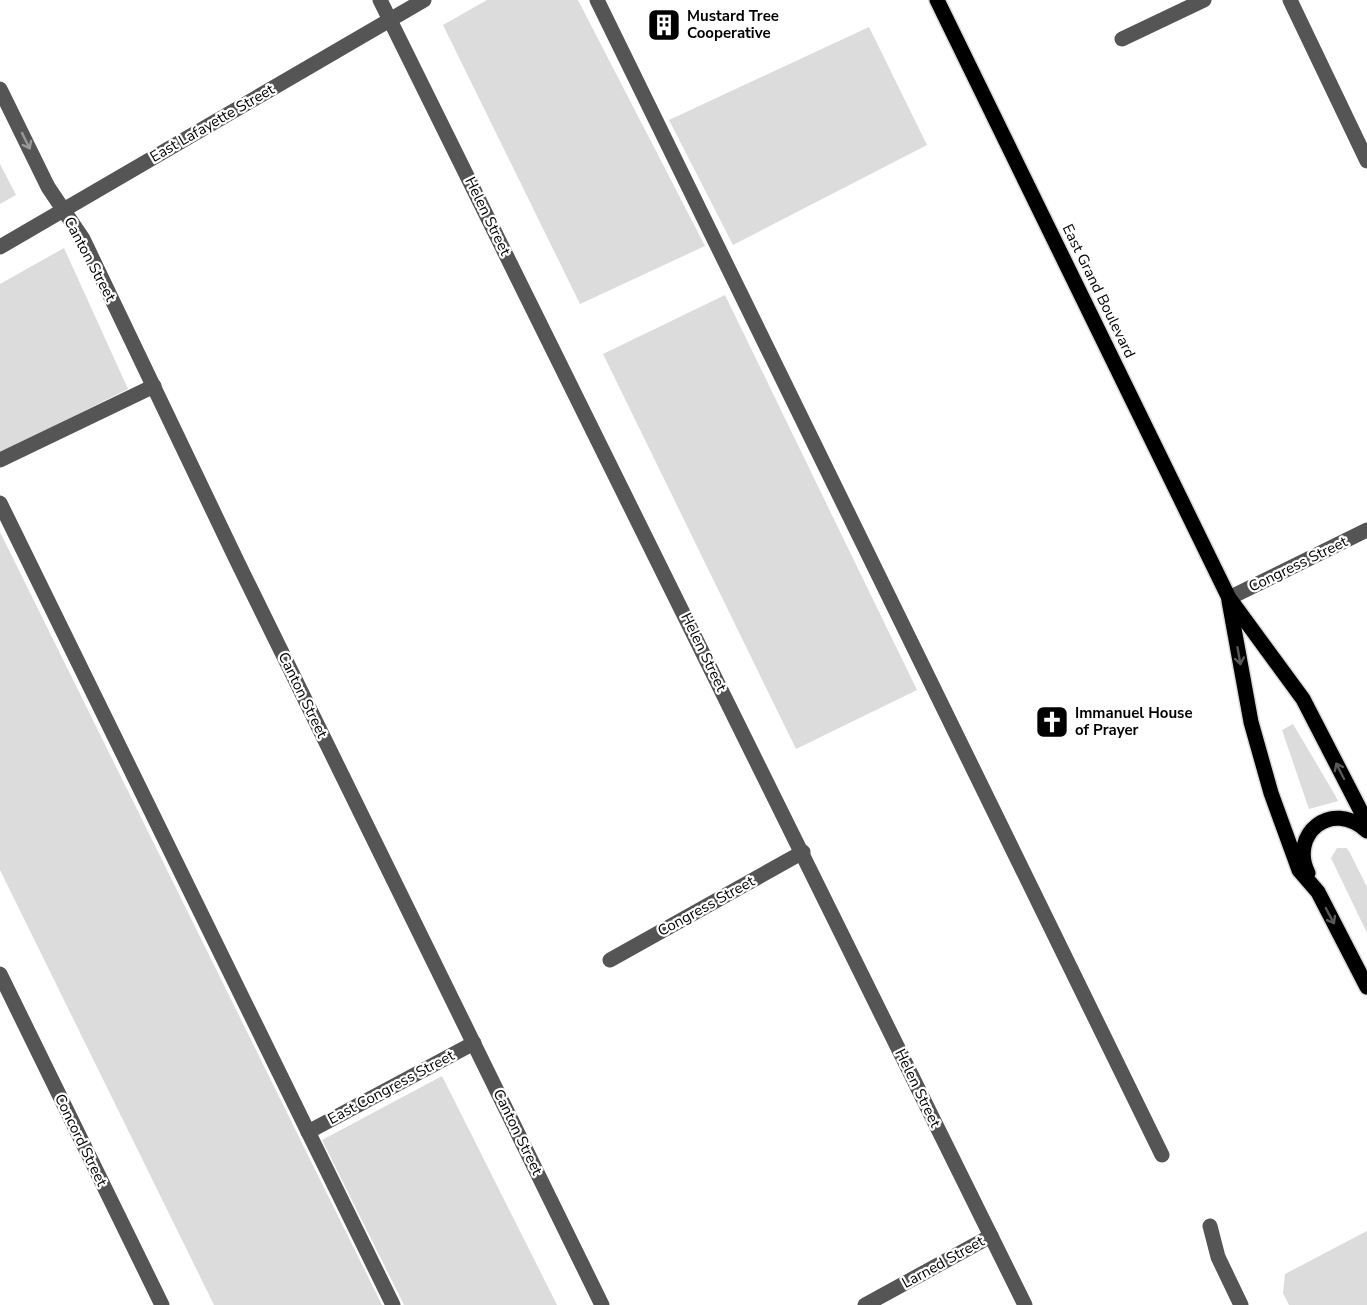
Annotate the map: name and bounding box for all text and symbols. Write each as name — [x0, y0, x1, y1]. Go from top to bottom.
place label: Mustard Tree Cooperative — [687, 6, 779, 43]
building icon: Mustard Tree Cooperative — [646, 7, 682, 43]
street label: East Lafayette Street — [146, 79, 278, 167]
one-way arrow — [20, 132, 32, 150]
street label: Helen Street — [460, 173, 516, 259]
street label: Canton Street — [59, 213, 121, 305]
street label: East Grand Boulevard — [1058, 221, 1140, 361]
street label: Congress Street — [1245, 531, 1351, 597]
street label: Helen Street — [676, 609, 732, 695]
one-way arrow — [1234, 645, 1245, 665]
street label: Canton Street — [274, 649, 333, 742]
place label: Immanuel House of Prayer — [1075, 703, 1193, 740]
church icon: Immanuel House of Prayer — [1034, 704, 1070, 740]
one-way arrow — [1334, 763, 1346, 781]
street label: Congress Street — [654, 871, 759, 941]
one-way arrow — [1324, 907, 1336, 924]
street label: East Congress Street — [324, 1045, 458, 1129]
street label: Helen Street — [890, 1045, 946, 1131]
street label: Canton Street — [489, 1086, 548, 1179]
street label: Concord Street — [50, 1091, 112, 1190]
street label: Larned Street — [898, 1231, 989, 1293]

